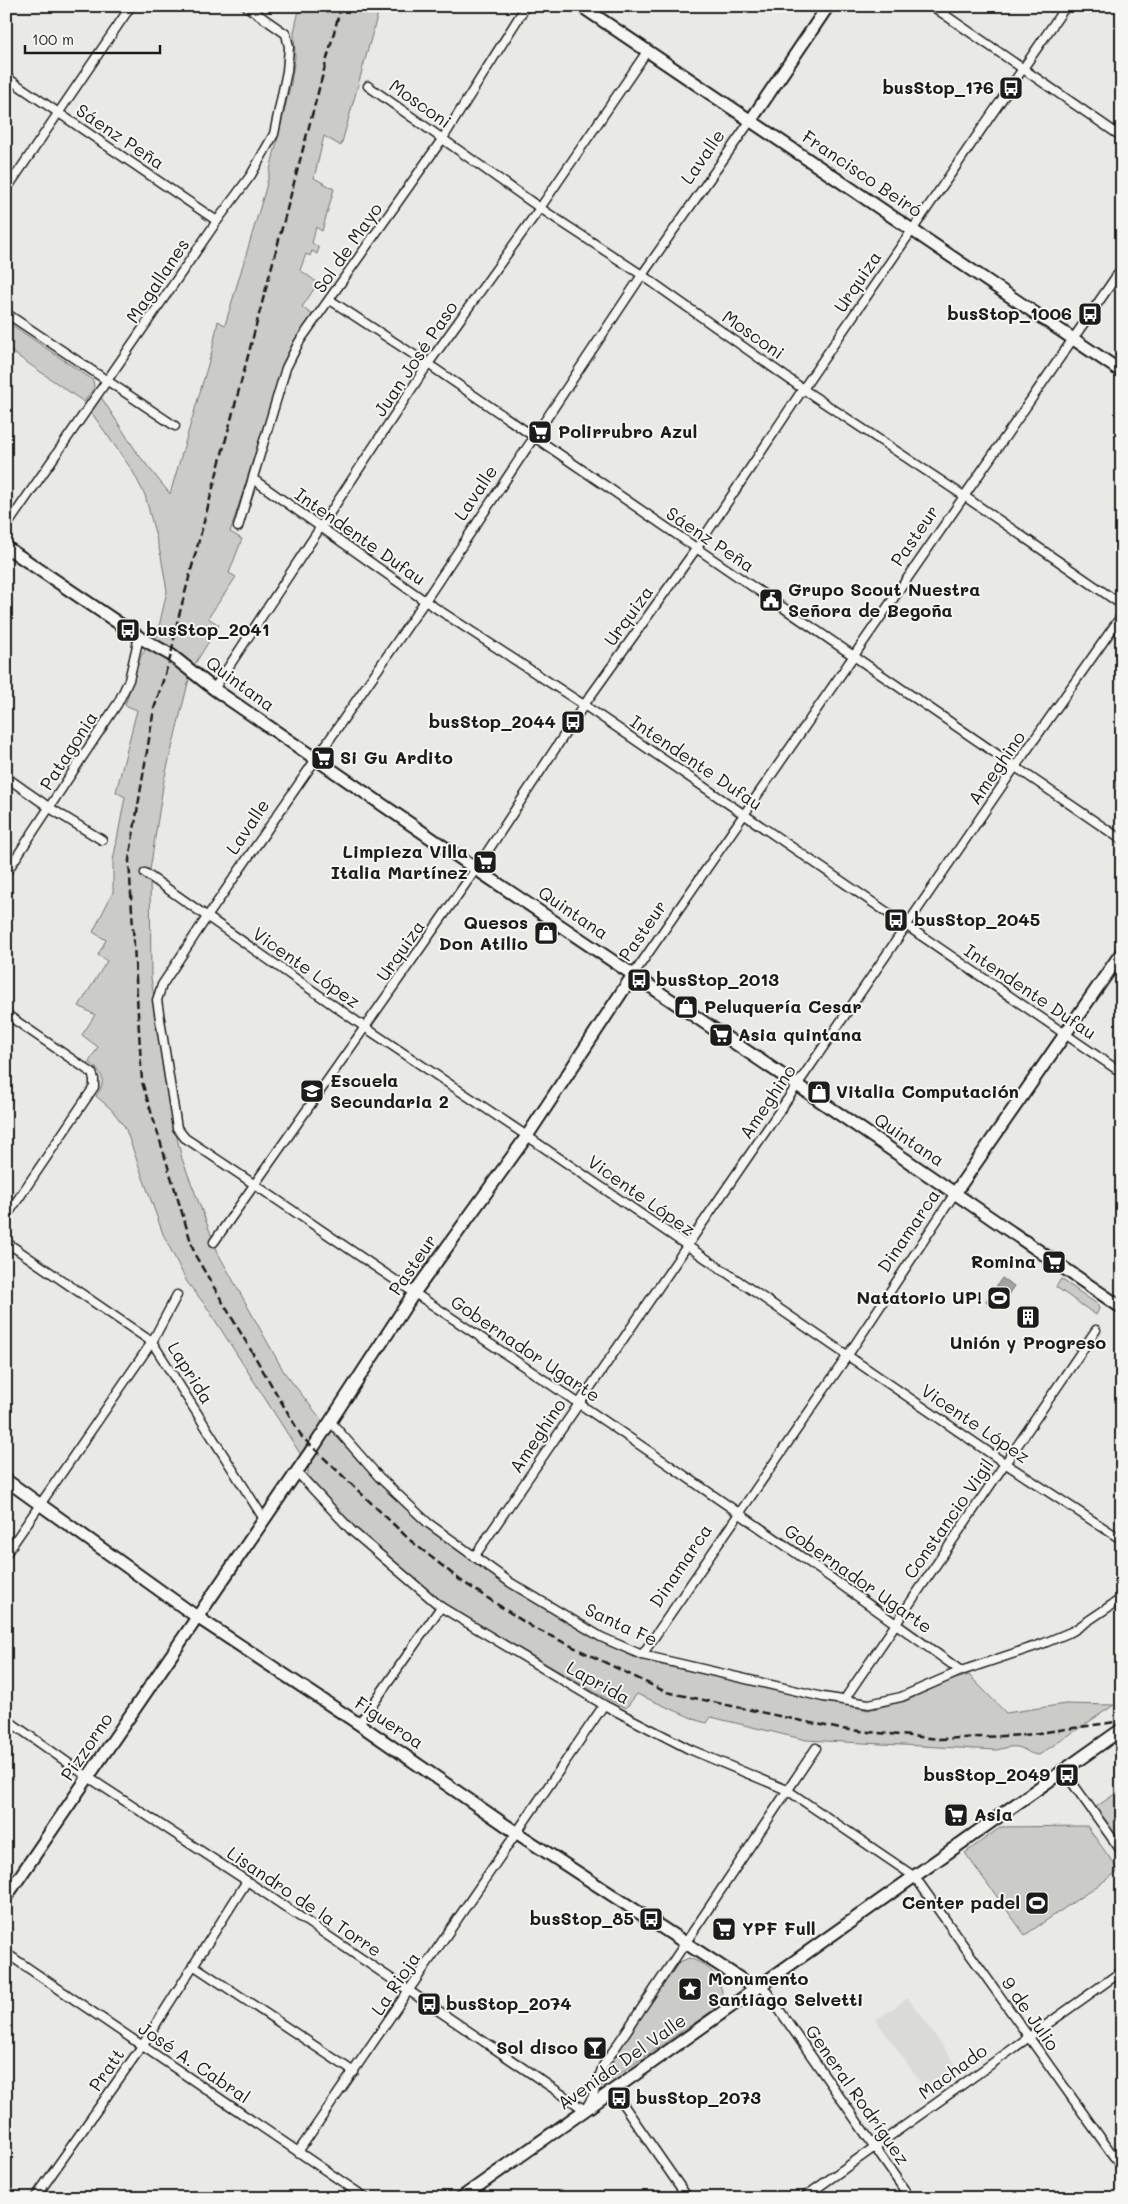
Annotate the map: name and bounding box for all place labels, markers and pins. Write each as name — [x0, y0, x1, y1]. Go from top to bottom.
place label: busStop_176 — [882, 75, 994, 99]
bus stop icon: busStop_176 — [998, 75, 1024, 101]
place label: busStop_1006 — [947, 301, 1072, 325]
bus stop icon: busStop_1006 — [1077, 301, 1103, 327]
supermarket icon: Polirrubro Azul — [527, 419, 553, 445]
place label: Polirrubro Azul — [558, 419, 697, 443]
place label: Grupo Scout Nuestra Señora de Begoña — [788, 577, 980, 622]
public building icon: Grupo Scout Nuestra Señora de Begoña — [758, 587, 784, 613]
bus stop icon: busStop_2041 — [115, 617, 141, 643]
place label: busStop_2041 — [146, 617, 270, 641]
place label: busStop_2044 — [429, 709, 556, 733]
bus stop icon: busStop_2044 — [560, 709, 586, 735]
supermarket icon: Si Gu Ardito — [310, 745, 336, 771]
place label: Si Gu Ardito — [340, 745, 453, 769]
place label: Limpieza Villa Italia Martínez — [331, 839, 468, 884]
supermarket icon: Limpieza Villa Italia Martínez — [472, 849, 498, 875]
bus stop icon: busStop_2045 — [883, 907, 909, 933]
place label: busStop_2045 — [914, 907, 1040, 931]
place label: Quesos Don Atilio — [439, 910, 528, 955]
shop icon: Quesos Don Atilio — [533, 920, 559, 946]
bus stop icon: busStop_2013 — [626, 967, 652, 993]
place label: busStop_2013 — [656, 967, 779, 991]
shop icon: Peluquería Cesar — [673, 994, 699, 1020]
place label: Peluquería Cesar — [704, 994, 862, 1018]
supermarket icon: Asia quintana — [708, 1022, 734, 1048]
place label: Asia quintana — [738, 1022, 862, 1046]
place label: Escuela Secundaria 2 — [330, 1068, 449, 1113]
school or university icon: Escuela Secundaria 2 — [299, 1078, 325, 1104]
shop icon: Vitalia Computación — [806, 1079, 832, 1105]
place label: Vitalia Computación — [836, 1079, 1019, 1103]
place label: Romina — [971, 1249, 1036, 1273]
supermarket icon: Romina — [1041, 1249, 1067, 1275]
place label: Natatorio UP! — [857, 1285, 982, 1309]
sports icon: Natatorio UP! — [986, 1285, 1012, 1311]
building icon: Unión y Progreso — [1015, 1304, 1041, 1330]
place label: Unión y Progreso — [950, 1330, 1106, 1354]
place label: busStop_2049 — [923, 1762, 1050, 1786]
bus stop icon: busStop_2049 — [1054, 1762, 1080, 1788]
supermarket icon: Asia — [943, 1802, 969, 1828]
place label: Asia — [974, 1802, 1013, 1826]
place label: Center padel — [902, 1890, 1020, 1914]
sports icon: Center padel — [1024, 1890, 1050, 1916]
place label: busStop_85 — [530, 1906, 634, 1930]
bus stop icon: busStop_85 — [638, 1906, 664, 1932]
supermarket icon: YPF Full — [711, 1916, 737, 1942]
place label: YPF Full — [742, 1916, 816, 1940]
place label: Monumento Santiago Selvetti — [708, 1966, 863, 2011]
place icon: Monumento Santiago Selvetti — [677, 1976, 703, 2002]
bus stop icon: busStop_2074 — [416, 1991, 442, 2017]
place label: busStop_2074 — [446, 1991, 572, 2015]
place label: Sol disco — [496, 2035, 578, 2059]
bar icon: Sol disco — [582, 2035, 608, 2061]
bus stop icon: busStop_2073 — [606, 2085, 632, 2111]
place label: busStop_2073 — [636, 2085, 761, 2109]

